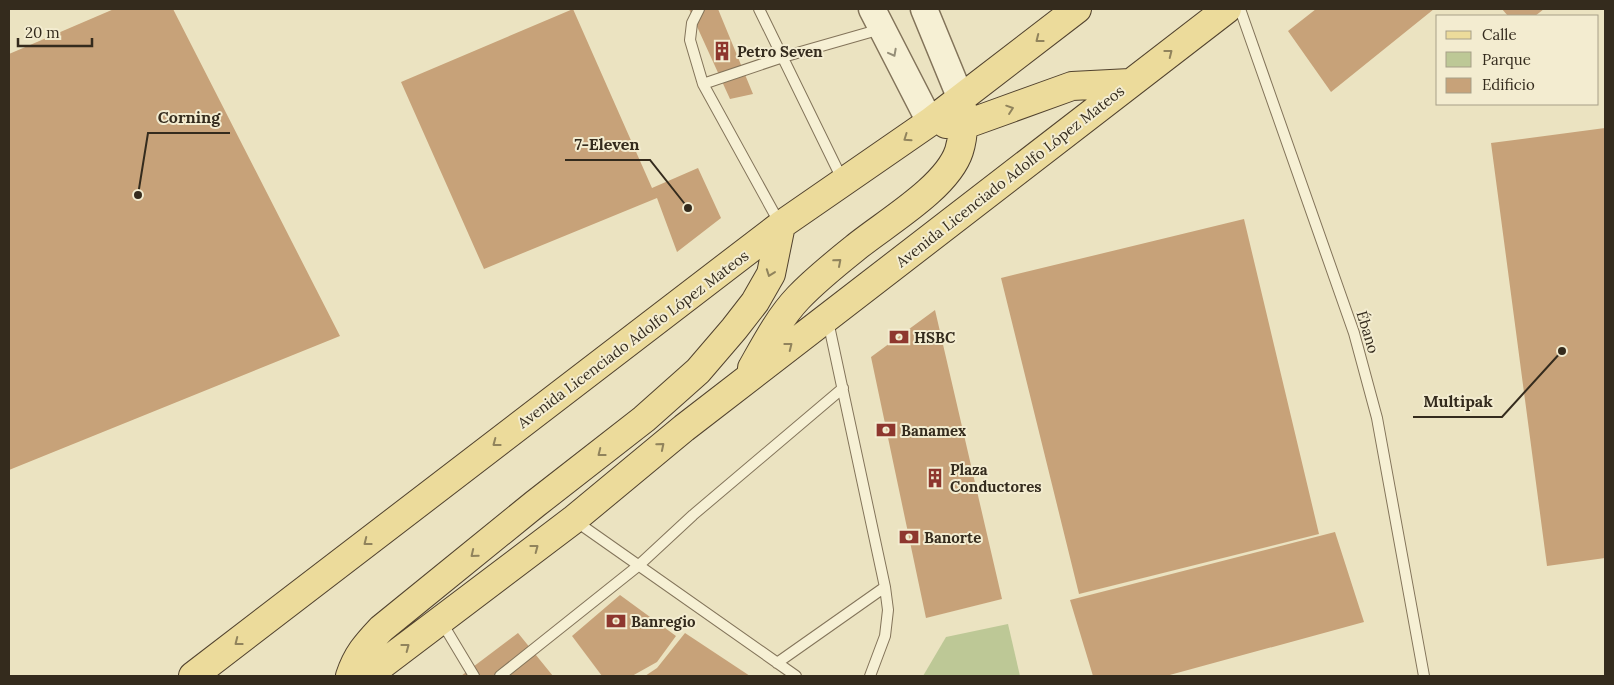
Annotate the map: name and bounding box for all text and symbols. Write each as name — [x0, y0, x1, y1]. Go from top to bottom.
scale bar — [18, 15, 91, 47]
legend — [1436, 15, 1599, 105]
text: 20 m — [25, 23, 60, 42]
text: Calle — [1482, 25, 1517, 44]
one-way arrow — [1036, 33, 1045, 41]
building icon: Petro Seven — [711, 40, 733, 62]
place label: Petro Seven — [737, 42, 823, 61]
one-way arrow — [887, 47, 897, 56]
text: Parque — [1482, 50, 1531, 69]
one-way arrow — [1163, 51, 1172, 59]
text: Edificio — [1482, 75, 1535, 94]
street label: Avenida Licenciado Adolfo López Mateos — [891, 81, 1128, 272]
callout: Corning — [148, 102, 230, 133]
one-way arrow — [1005, 105, 1014, 115]
text: Corning — [158, 107, 221, 127]
callout: 7-Eleven — [565, 129, 650, 160]
one-way arrow — [903, 132, 913, 141]
text: 7-Eleven — [574, 134, 640, 154]
street label: Avenida Licenciado Adolfo López Mateos — [513, 246, 752, 433]
one-way arrow — [832, 260, 841, 268]
one-way arrow — [766, 268, 776, 277]
street label: Ébano — [1353, 308, 1384, 356]
bank icon: HSBC — [888, 326, 910, 348]
place label: HSBC — [914, 328, 956, 347]
one-way arrow — [784, 343, 793, 352]
callout: Multipak — [1413, 386, 1502, 417]
text: Multipak — [1423, 391, 1493, 411]
bank icon: Banamex — [875, 419, 897, 441]
place label: Banamex — [901, 421, 966, 440]
one-way arrow — [493, 438, 502, 446]
one-way arrow — [656, 443, 665, 452]
one-way arrow — [597, 447, 607, 456]
place label: Plaza Conductores — [950, 460, 1041, 496]
building icon: Plaza Conductores — [924, 467, 946, 489]
bank icon: Banorte — [898, 526, 920, 548]
place label: Banorte — [924, 528, 981, 547]
one-way arrow — [364, 537, 373, 545]
one-way arrow — [529, 546, 538, 554]
one-way arrow — [470, 548, 479, 557]
bank icon: Banregio — [605, 610, 627, 632]
place label: Banregio — [631, 612, 696, 631]
one-way arrow — [235, 636, 244, 645]
one-way arrow — [400, 644, 409, 652]

